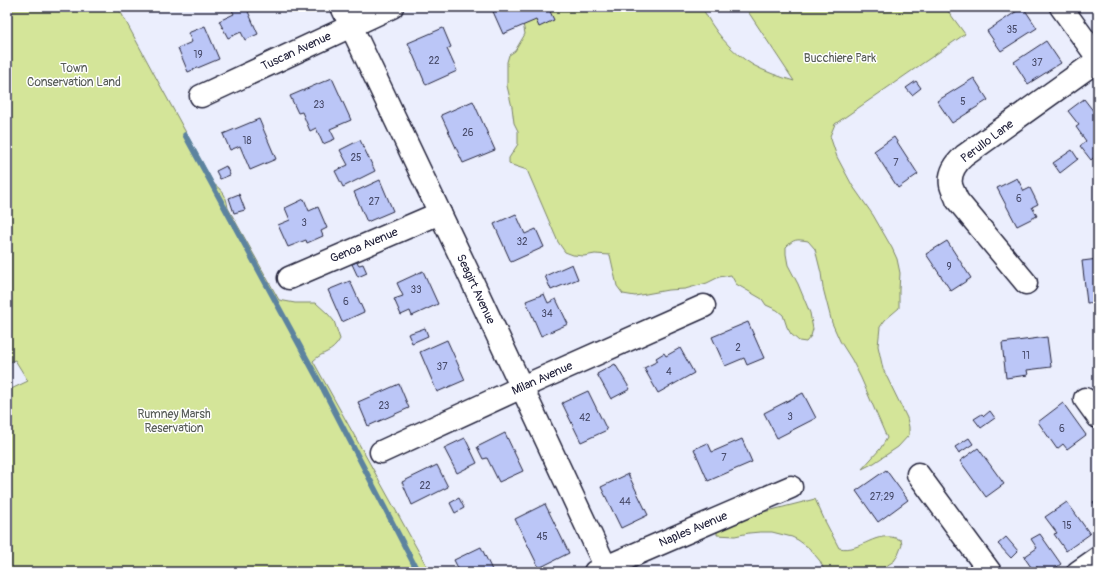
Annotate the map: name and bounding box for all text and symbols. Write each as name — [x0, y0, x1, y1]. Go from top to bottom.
house number: 35 — [1007, 24, 1018, 36]
street label: Tuscan Avenue — [259, 29, 334, 74]
house number: 19 — [193, 49, 203, 61]
park label: Bucchiere Park — [804, 51, 876, 66]
house number: 22 — [428, 55, 440, 67]
house number: 37 — [1032, 57, 1043, 69]
park label: Town Conservation Land — [27, 61, 121, 90]
house number: 5 — [960, 96, 966, 108]
house number: 23 — [314, 99, 325, 111]
street label: Perullo Lane — [958, 117, 1017, 166]
house number: 26 — [462, 127, 474, 139]
house number: 18 — [243, 135, 251, 147]
house number: 25 — [350, 152, 362, 164]
house number: 7 — [893, 157, 899, 169]
house number: 6 — [1016, 193, 1022, 205]
house number: 27 — [369, 196, 380, 208]
house number: 3 — [301, 217, 307, 229]
street label: Genoa Avenue — [328, 224, 400, 266]
house number: 32 — [516, 236, 528, 248]
street label: Seagirt Avenue — [453, 252, 498, 327]
house number: 9 — [946, 261, 952, 273]
house number: 33 — [410, 284, 422, 296]
house number: 6 — [343, 296, 349, 308]
house number: 34 — [541, 308, 553, 320]
house number: 2 — [735, 342, 741, 354]
house number: 11 — [1022, 350, 1030, 362]
street label: Milan Avenue — [509, 358, 575, 399]
house number: 37 — [437, 361, 448, 373]
house number: 4 — [666, 366, 672, 378]
house number: 23 — [379, 400, 390, 412]
park label: Rumney Marsh Reservation — [137, 407, 211, 436]
house number: 3 — [787, 411, 793, 423]
house number: 42 — [579, 412, 591, 424]
house number: 6 — [1059, 423, 1065, 435]
house number: 7 — [721, 452, 727, 464]
house number: 22 — [419, 480, 431, 492]
house number: 27;29 — [870, 491, 894, 503]
house number: 44 — [619, 496, 631, 508]
street label: Naples Avenue — [657, 508, 730, 551]
house number: 15 — [1062, 520, 1072, 532]
house number: 45 — [536, 531, 548, 543]

